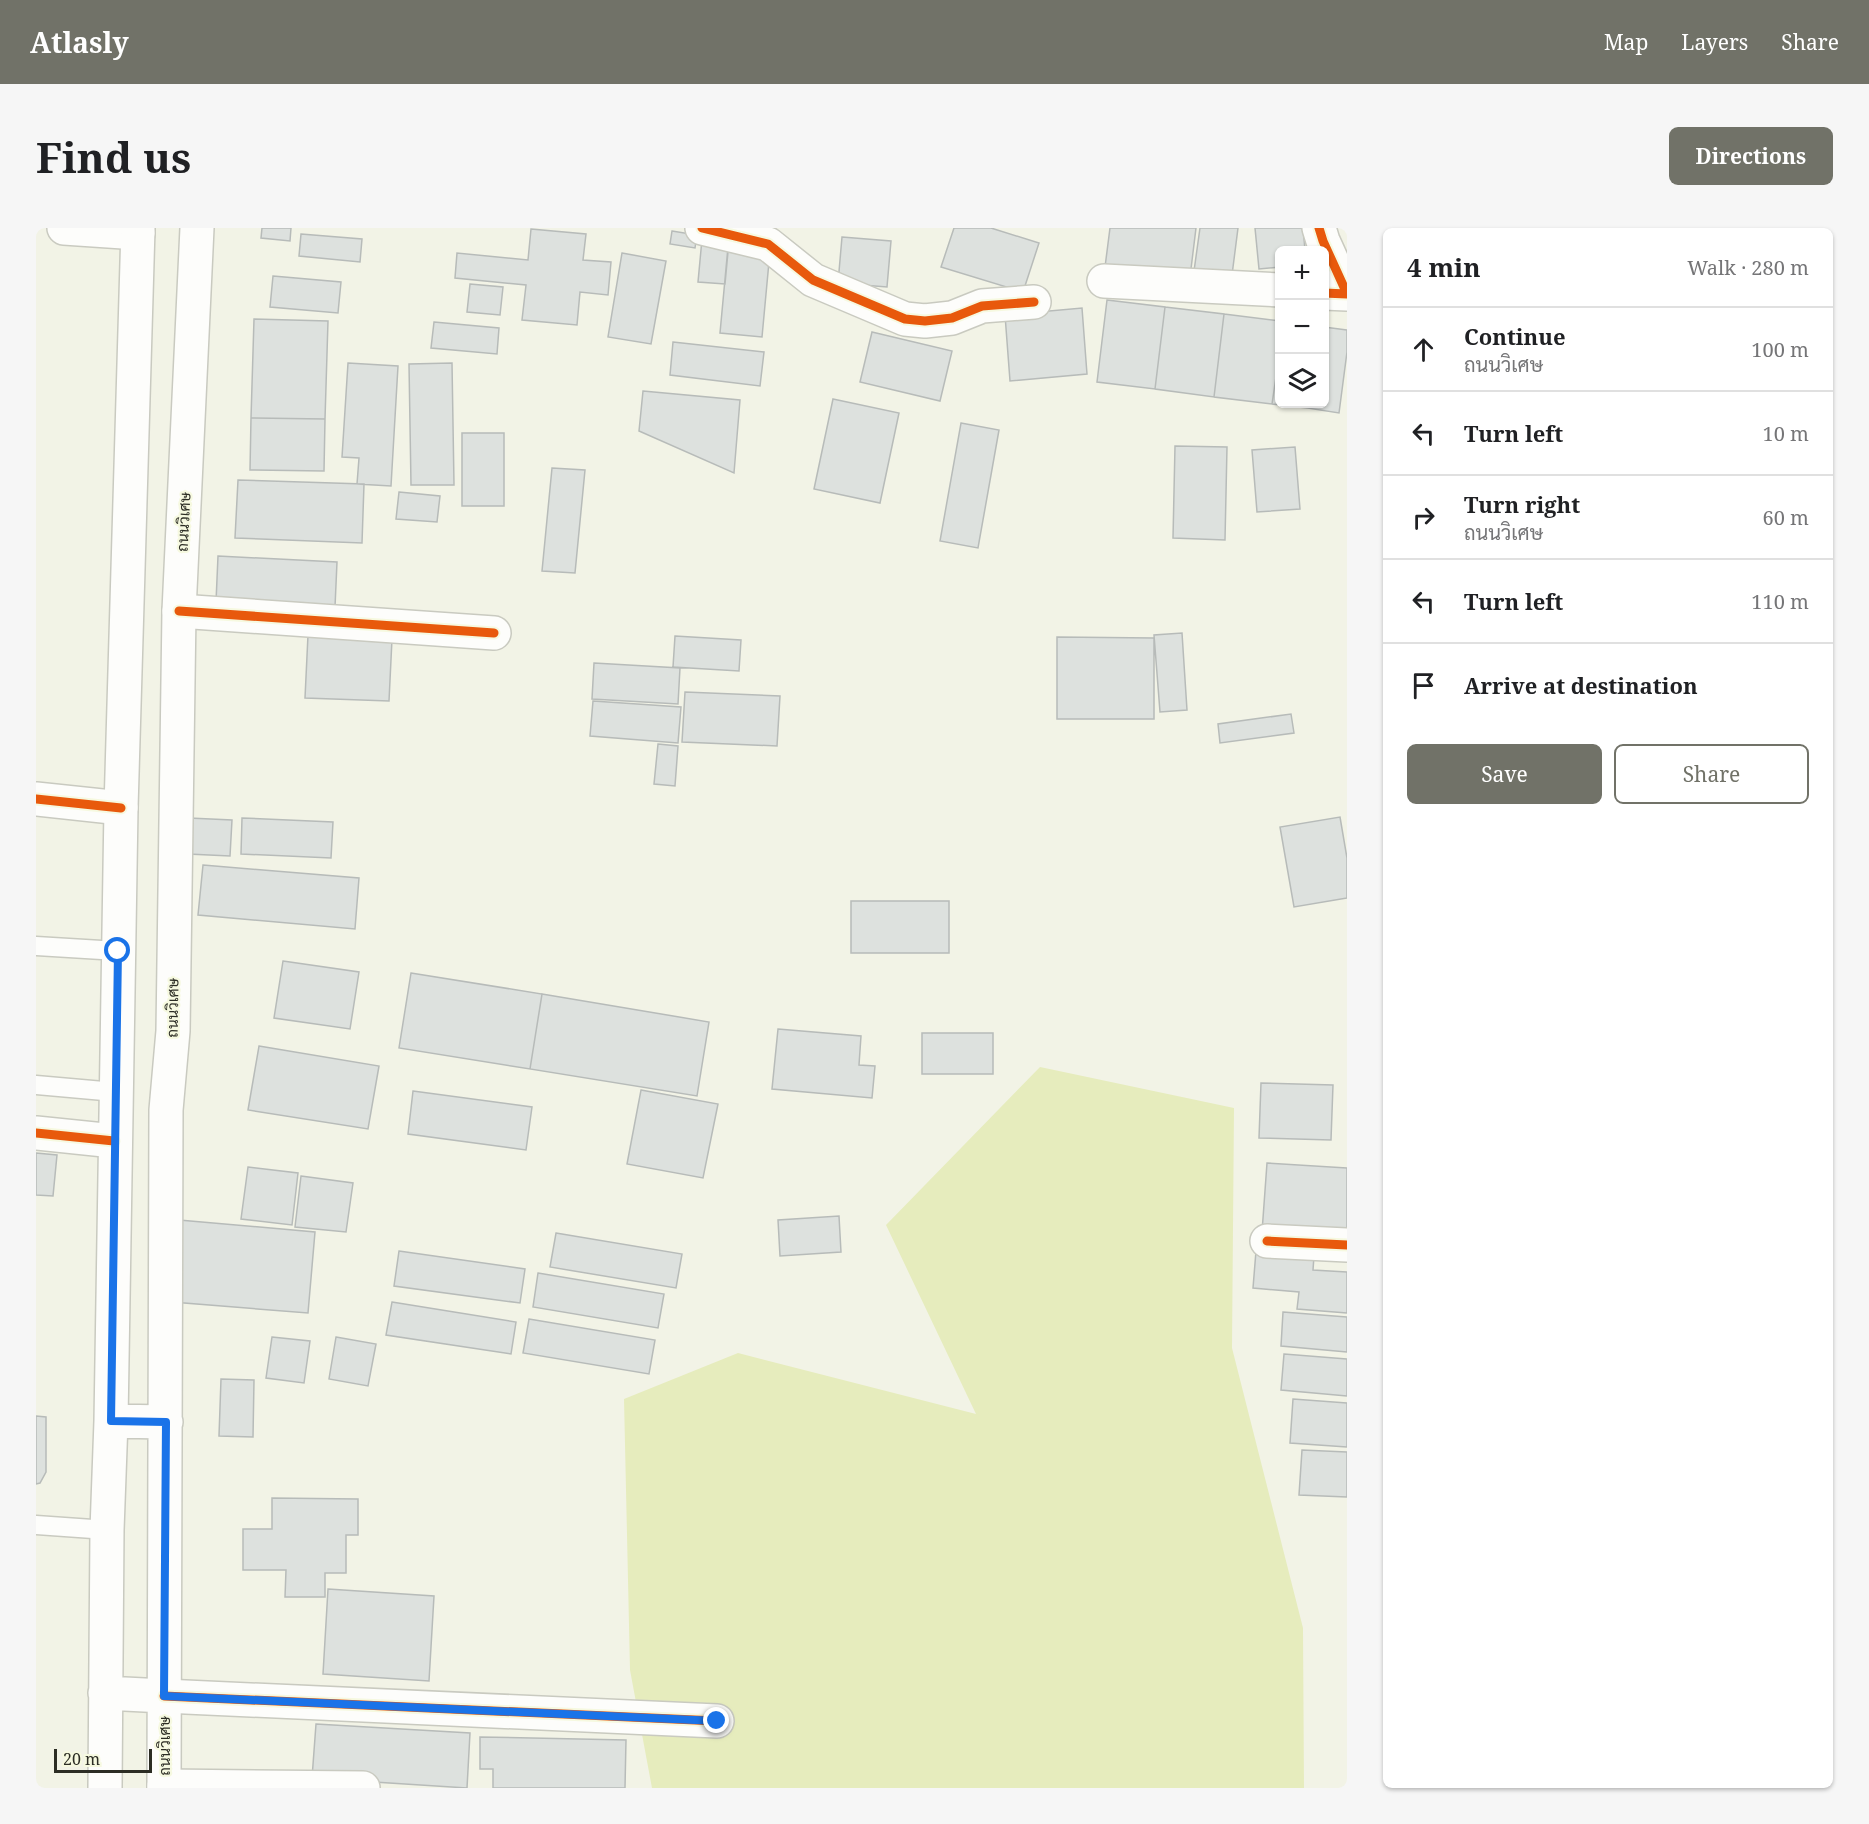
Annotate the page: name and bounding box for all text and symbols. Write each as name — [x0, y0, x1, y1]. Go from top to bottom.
text: Atlasly — [30, 23, 129, 61]
text: Map — [1604, 28, 1648, 56]
text: Layers — [1681, 28, 1748, 56]
text: Share — [1781, 28, 1839, 56]
button: Directions — [1669, 127, 1833, 185]
text: Find us — [36, 128, 191, 185]
map controls — [1275, 246, 1329, 408]
button: + — [1275, 246, 1329, 300]
text: 4 min — [1407, 249, 1481, 285]
text: Walk · 280 m — [1687, 254, 1809, 281]
button: − — [1275, 300, 1329, 354]
text: Continue — [1464, 321, 1566, 351]
icon: ahead — [1407, 333, 1440, 366]
text: 100 m — [1751, 336, 1809, 363]
text: ถนนวิเศษ — [1464, 351, 1543, 378]
button: layers — [1275, 354, 1329, 408]
icon: left — [1407, 417, 1440, 450]
text: Turn left — [1464, 418, 1563, 448]
text: 10 m — [1763, 420, 1809, 447]
text: Turn right — [1464, 489, 1580, 519]
street label: ถนนวิเศษ — [171, 491, 195, 552]
icon: right — [1407, 501, 1440, 534]
text: 60 m — [1763, 504, 1809, 531]
text: ถนนวิเศษ — [1464, 519, 1543, 546]
icon: left — [1407, 585, 1440, 618]
text: Turn left — [1464, 586, 1563, 616]
text: 110 m — [1751, 588, 1809, 615]
icon: arrive — [1407, 669, 1440, 702]
text: Arrive at destination — [1464, 670, 1698, 700]
button: Save — [1407, 744, 1602, 804]
button: Share — [1614, 744, 1809, 804]
route start — [104, 937, 130, 963]
street label: ถนนวิเศษ — [161, 977, 183, 1038]
route end — [703, 1707, 729, 1733]
street label: ถนนวิเศษ — [154, 1715, 174, 1776]
scale bar — [54, 1746, 152, 1774]
text: 20 m — [63, 1748, 100, 1770]

